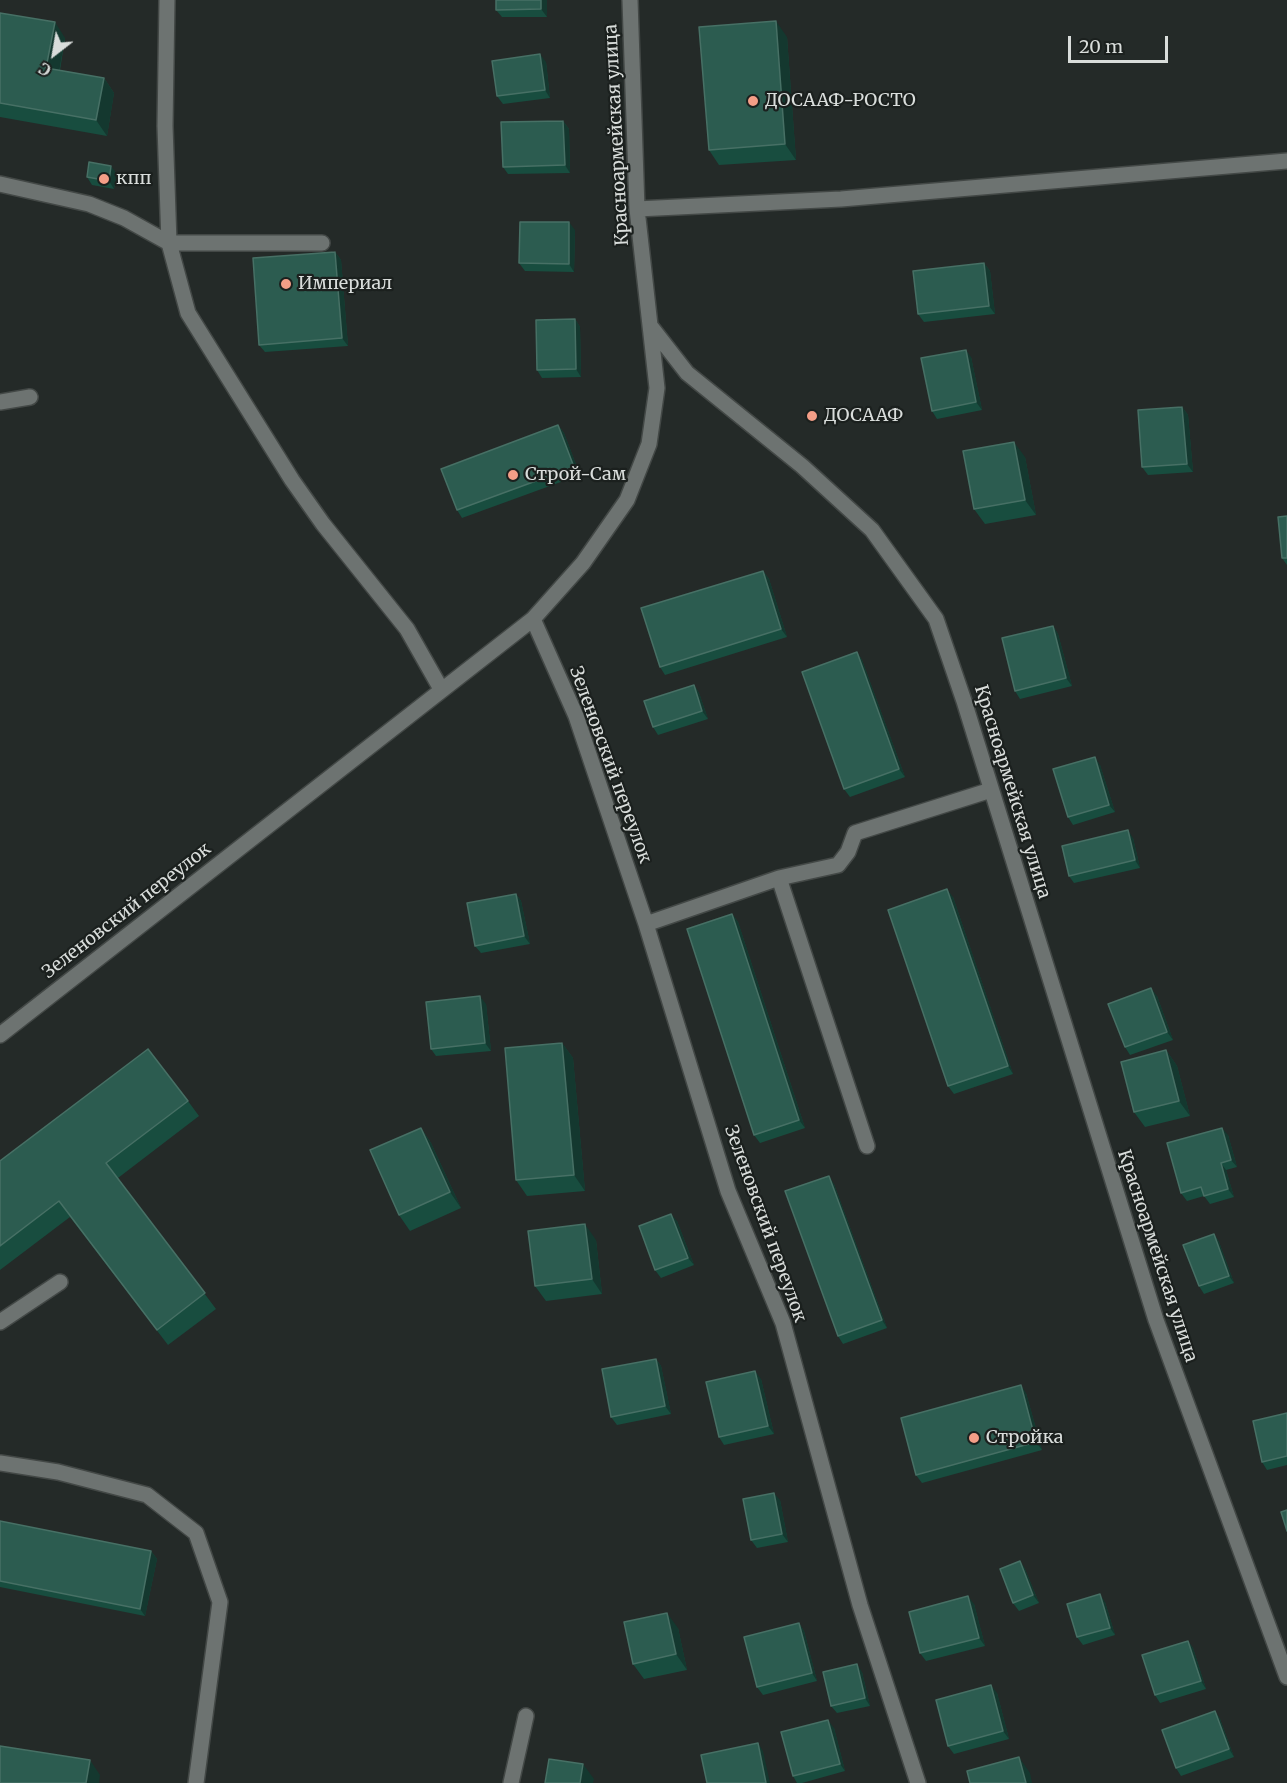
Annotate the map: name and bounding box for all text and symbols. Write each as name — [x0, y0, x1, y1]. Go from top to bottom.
north arrow — [24, 24, 84, 84]
street label: Красноармейская улица — [600, 24, 634, 246]
scale bar — [1071, 24, 1172, 62]
text: 20 m — [1079, 35, 1123, 58]
text: С — [35, 58, 54, 81]
place label: ДОСААФ-РОСТО — [765, 90, 916, 112]
marker: ДОСААФ-РОСТО — [746, 94, 760, 108]
place label: кпп — [116, 168, 151, 190]
marker: кпп — [97, 172, 111, 186]
place label: Империал — [298, 273, 392, 295]
marker: Империал — [279, 277, 293, 291]
place label: ДОСААФ — [824, 405, 903, 427]
marker: ДОСААФ — [805, 409, 819, 423]
place label: Строй-Сам — [525, 464, 626, 486]
marker: Строй-Сам — [506, 468, 520, 482]
street label: Зеленовский переулок — [564, 664, 656, 866]
street label: Красноармейская улица — [969, 683, 1055, 901]
street label: Зеленовский переулок — [38, 839, 216, 983]
street label: Зеленовский переулок — [719, 1123, 811, 1325]
street label: Красноармейская улица — [1112, 1147, 1202, 1365]
place label: Стройка — [986, 1427, 1063, 1449]
marker: Стройка — [967, 1431, 981, 1445]

